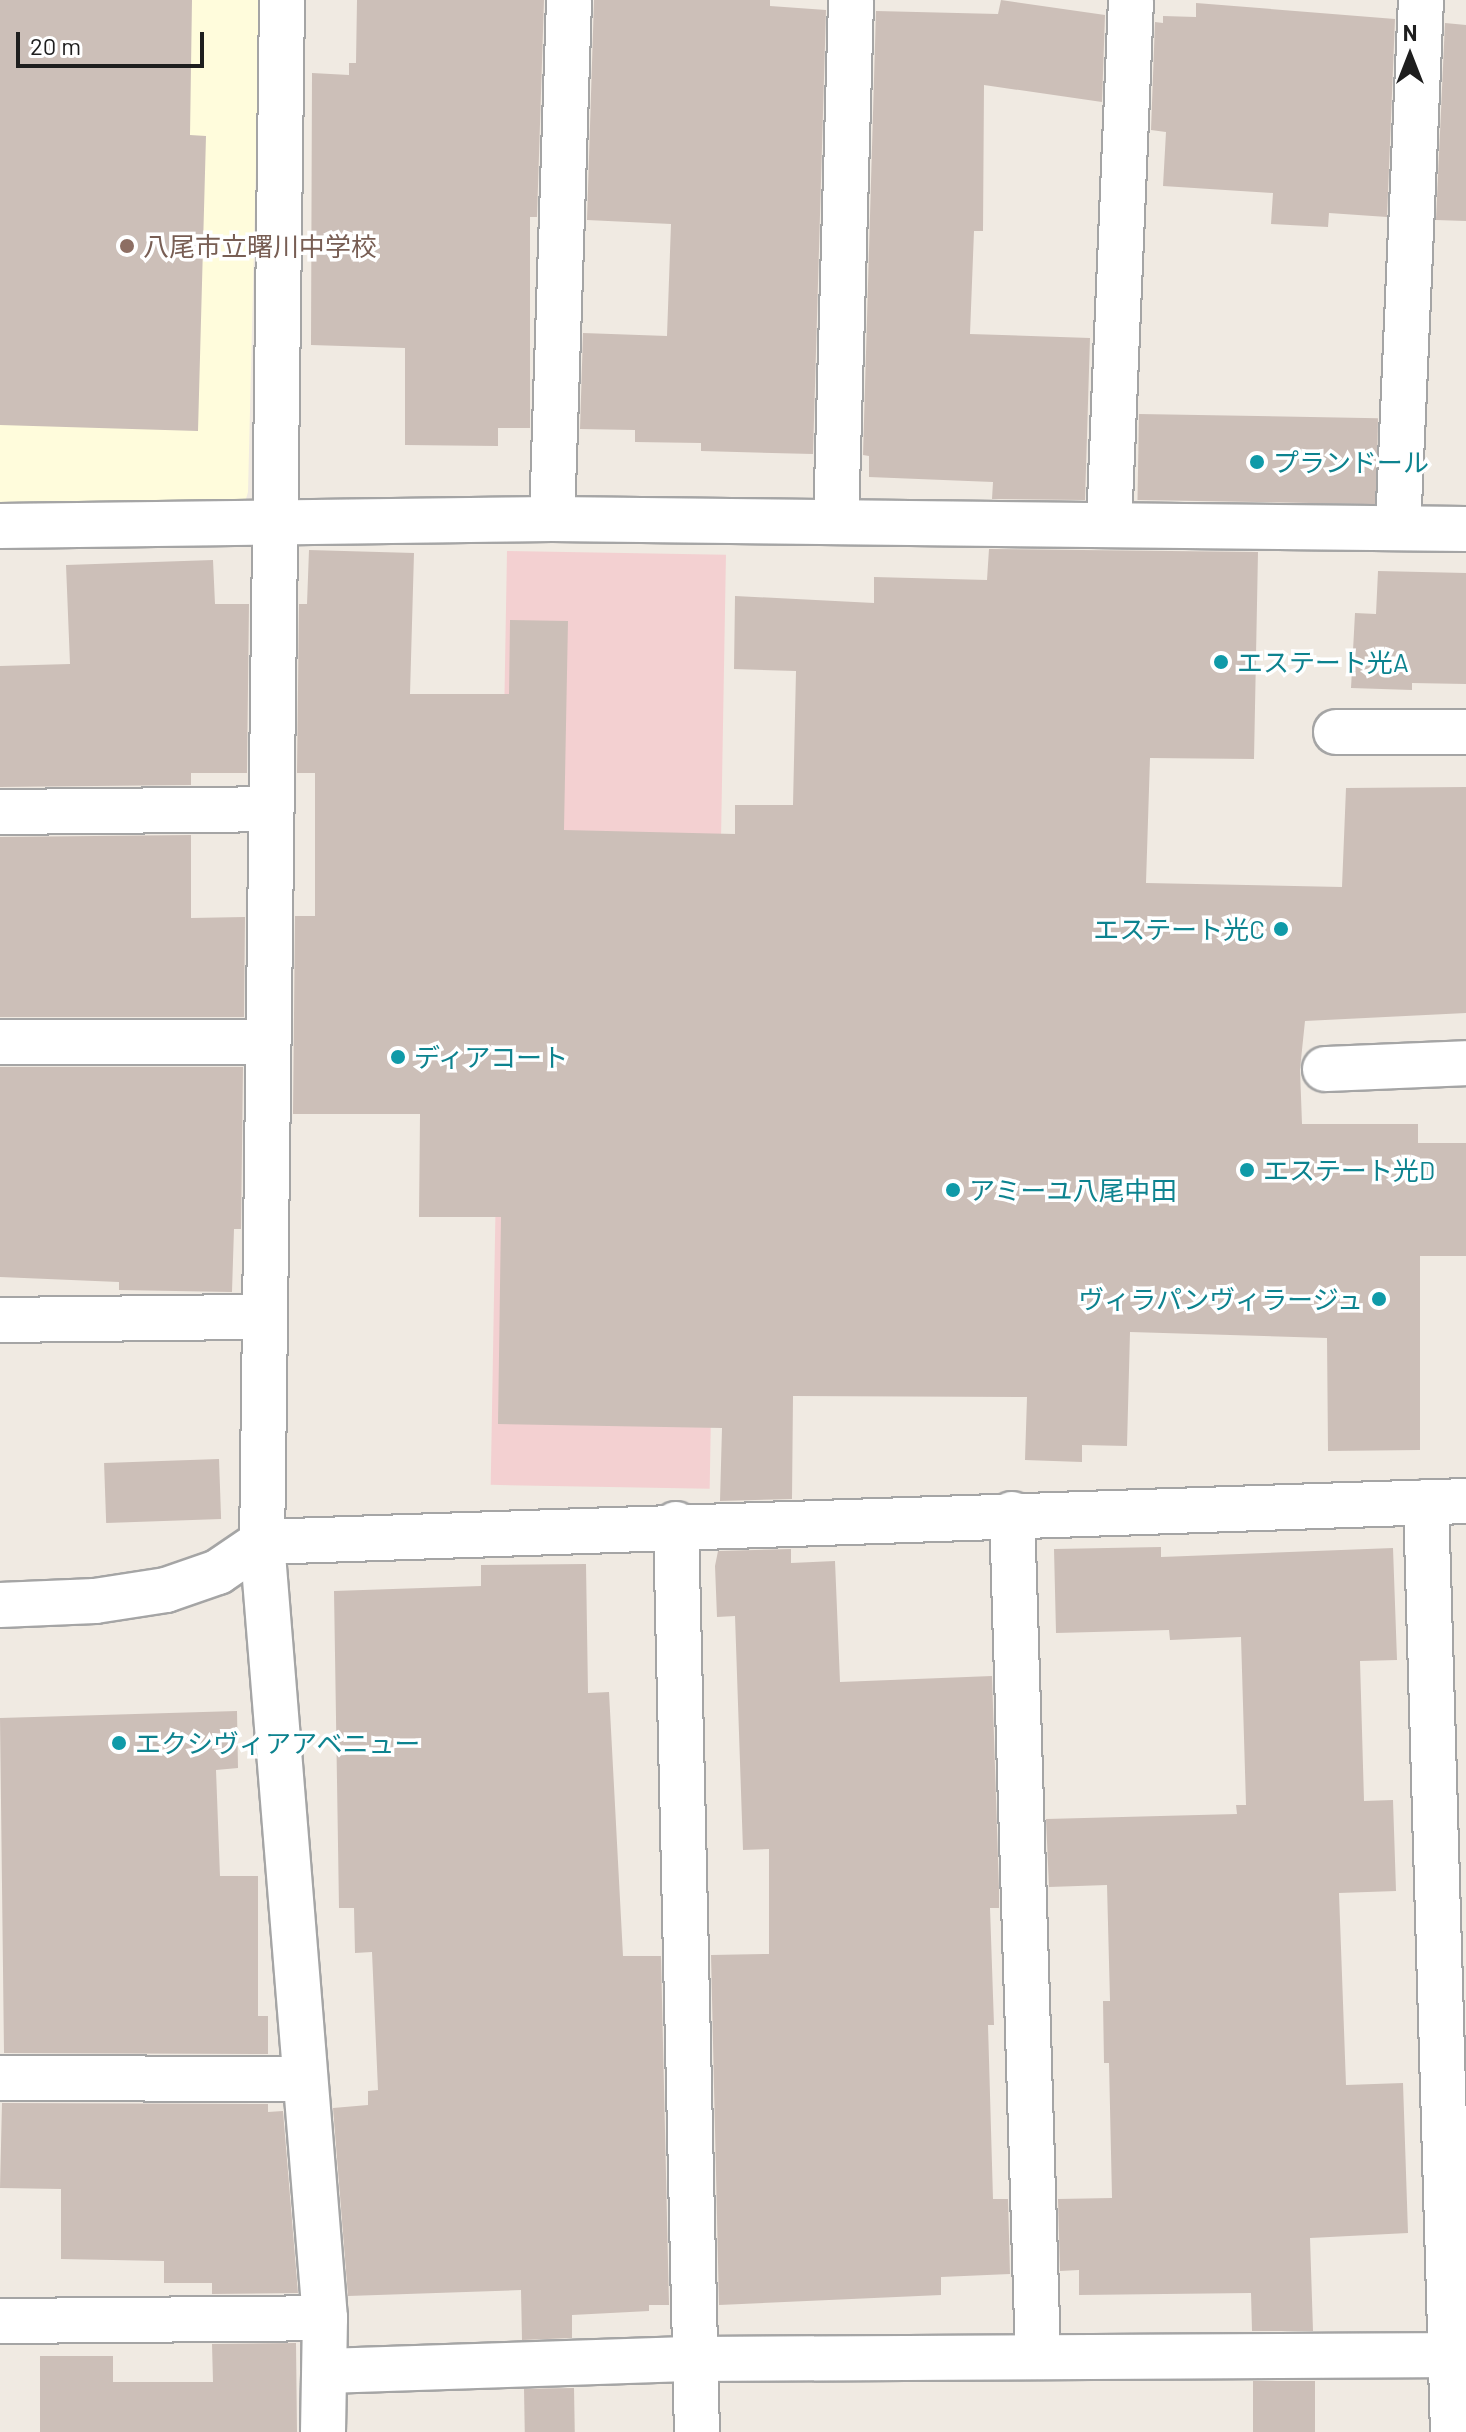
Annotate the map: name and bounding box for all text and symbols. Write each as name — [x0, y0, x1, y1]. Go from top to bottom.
scale bar — [20, 16, 208, 66]
north arrow — [1370, 16, 1450, 96]
text: N — [1403, 19, 1417, 45]
text: 20 m — [30, 31, 81, 60]
place label: 八尾市立曙川中学校 — [143, 230, 377, 262]
marker: 八尾市立曙川中学校 — [118, 237, 136, 255]
place label: プランドール — [1273, 446, 1429, 478]
marker: プランドール — [1248, 453, 1266, 471]
place label: エステート光A — [1237, 646, 1409, 678]
marker: エステート光A — [1212, 653, 1230, 671]
place label: エステート光C — [1093, 913, 1265, 945]
marker: エステート光C — [1272, 920, 1290, 938]
place label: ディアコート — [414, 1041, 570, 1073]
marker: ディアコート — [389, 1048, 407, 1066]
place label: エステート光D — [1263, 1154, 1435, 1186]
marker: エステート光D — [1238, 1161, 1256, 1179]
place label: アミーユ八尾中田 — [969, 1174, 1177, 1206]
marker: アミーユ八尾中田 — [944, 1181, 962, 1199]
place label: ヴィラパンヴィラージュ — [1077, 1283, 1363, 1315]
marker: ヴィラパンヴィラージュ — [1370, 1290, 1388, 1308]
place label: エクシヴィアアベニュー — [135, 1727, 421, 1759]
marker: エクシヴィアアベニュー — [110, 1734, 128, 1752]

